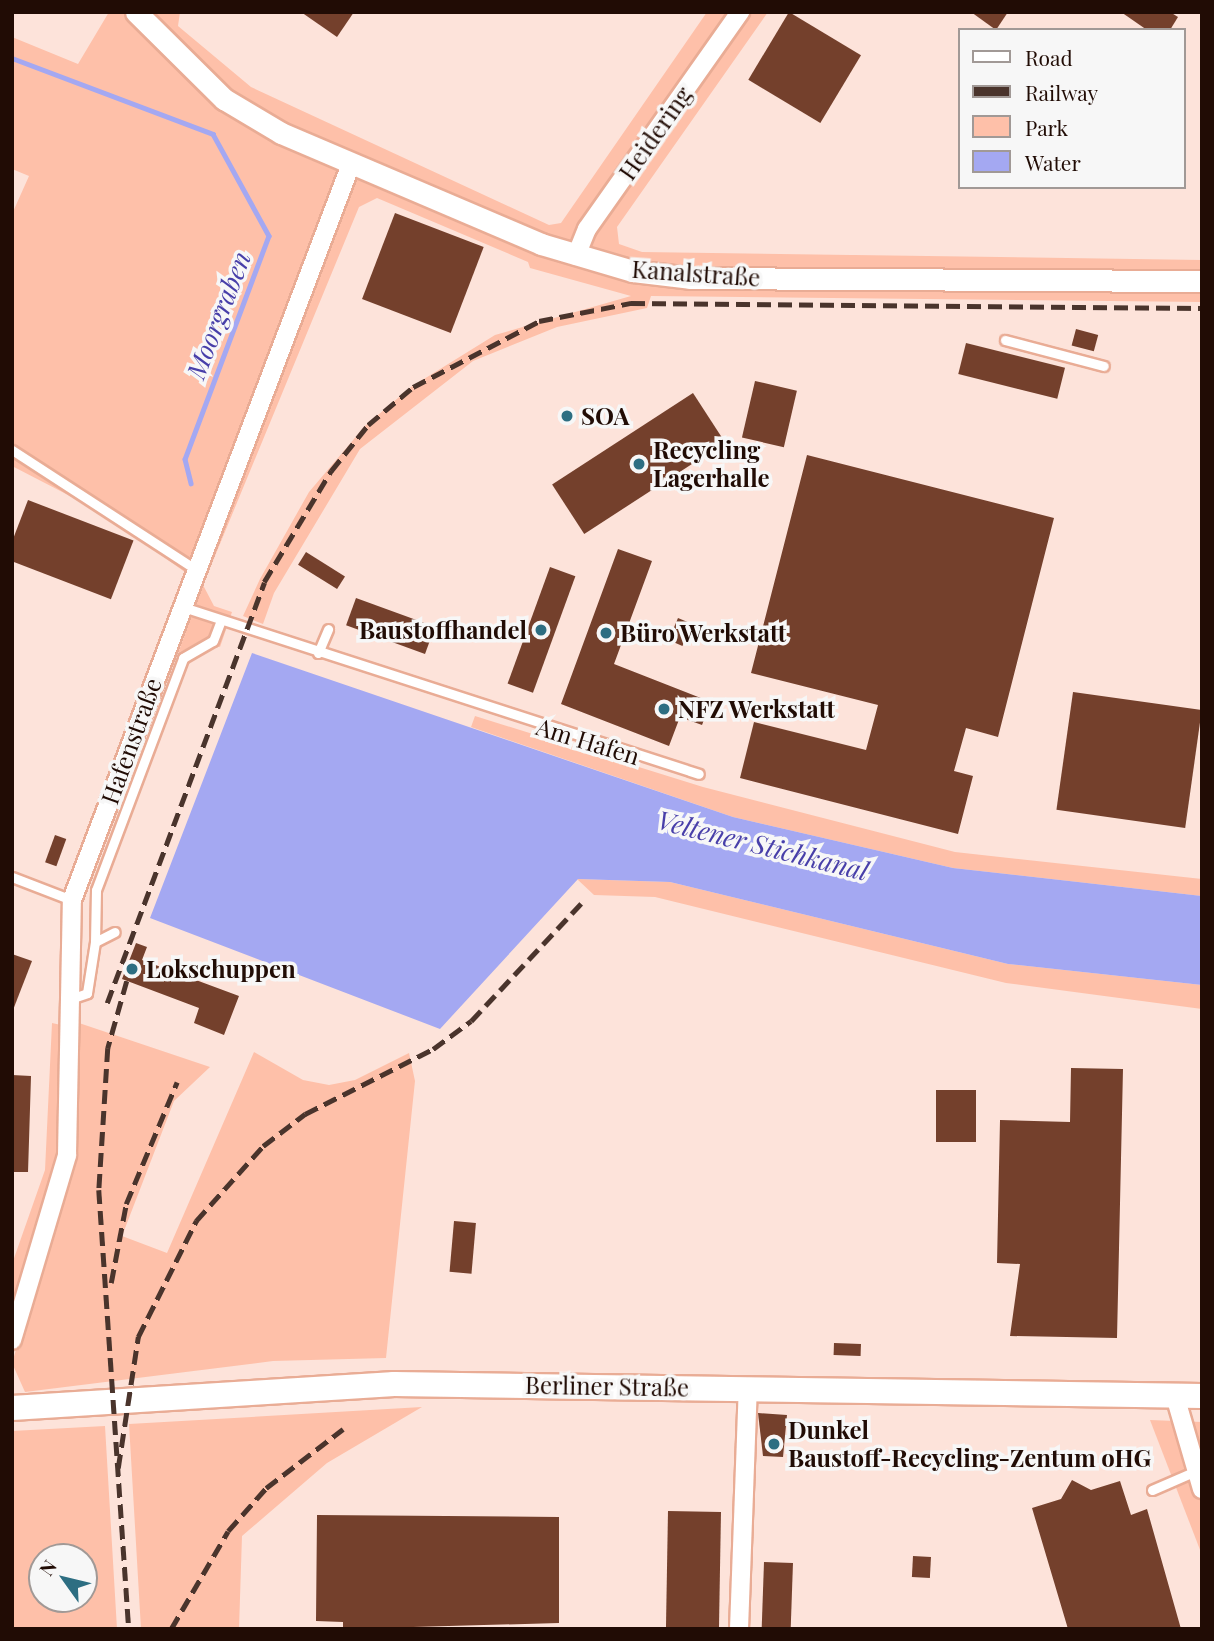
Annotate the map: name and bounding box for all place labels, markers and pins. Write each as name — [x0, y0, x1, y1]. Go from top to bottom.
place label: SOA — [581, 402, 629, 430]
marker: SOA — [559, 408, 575, 424]
place label: Recycling Lagerhalle — [653, 436, 769, 492]
marker: Recycling Lagerhalle — [631, 456, 647, 472]
place label: Baustoffhandel — [359, 616, 527, 644]
place label: Büro Werkstatt — [620, 619, 787, 647]
marker: Baustoffhandel — [533, 622, 549, 638]
marker: Büro Werkstatt — [598, 625, 614, 641]
place label: NFZ Werkstatt — [678, 695, 836, 723]
marker: NFZ Werkstatt — [656, 701, 672, 717]
place label: Lokschuppen — [146, 955, 296, 983]
marker: Lokschuppen — [124, 961, 140, 977]
place label: Dunkel Baustoff-Recycling-Zentum oHG — [788, 1416, 1151, 1472]
marker: Dunkel Baustoff-Recycling-Zentum oHG — [766, 1436, 782, 1452]

